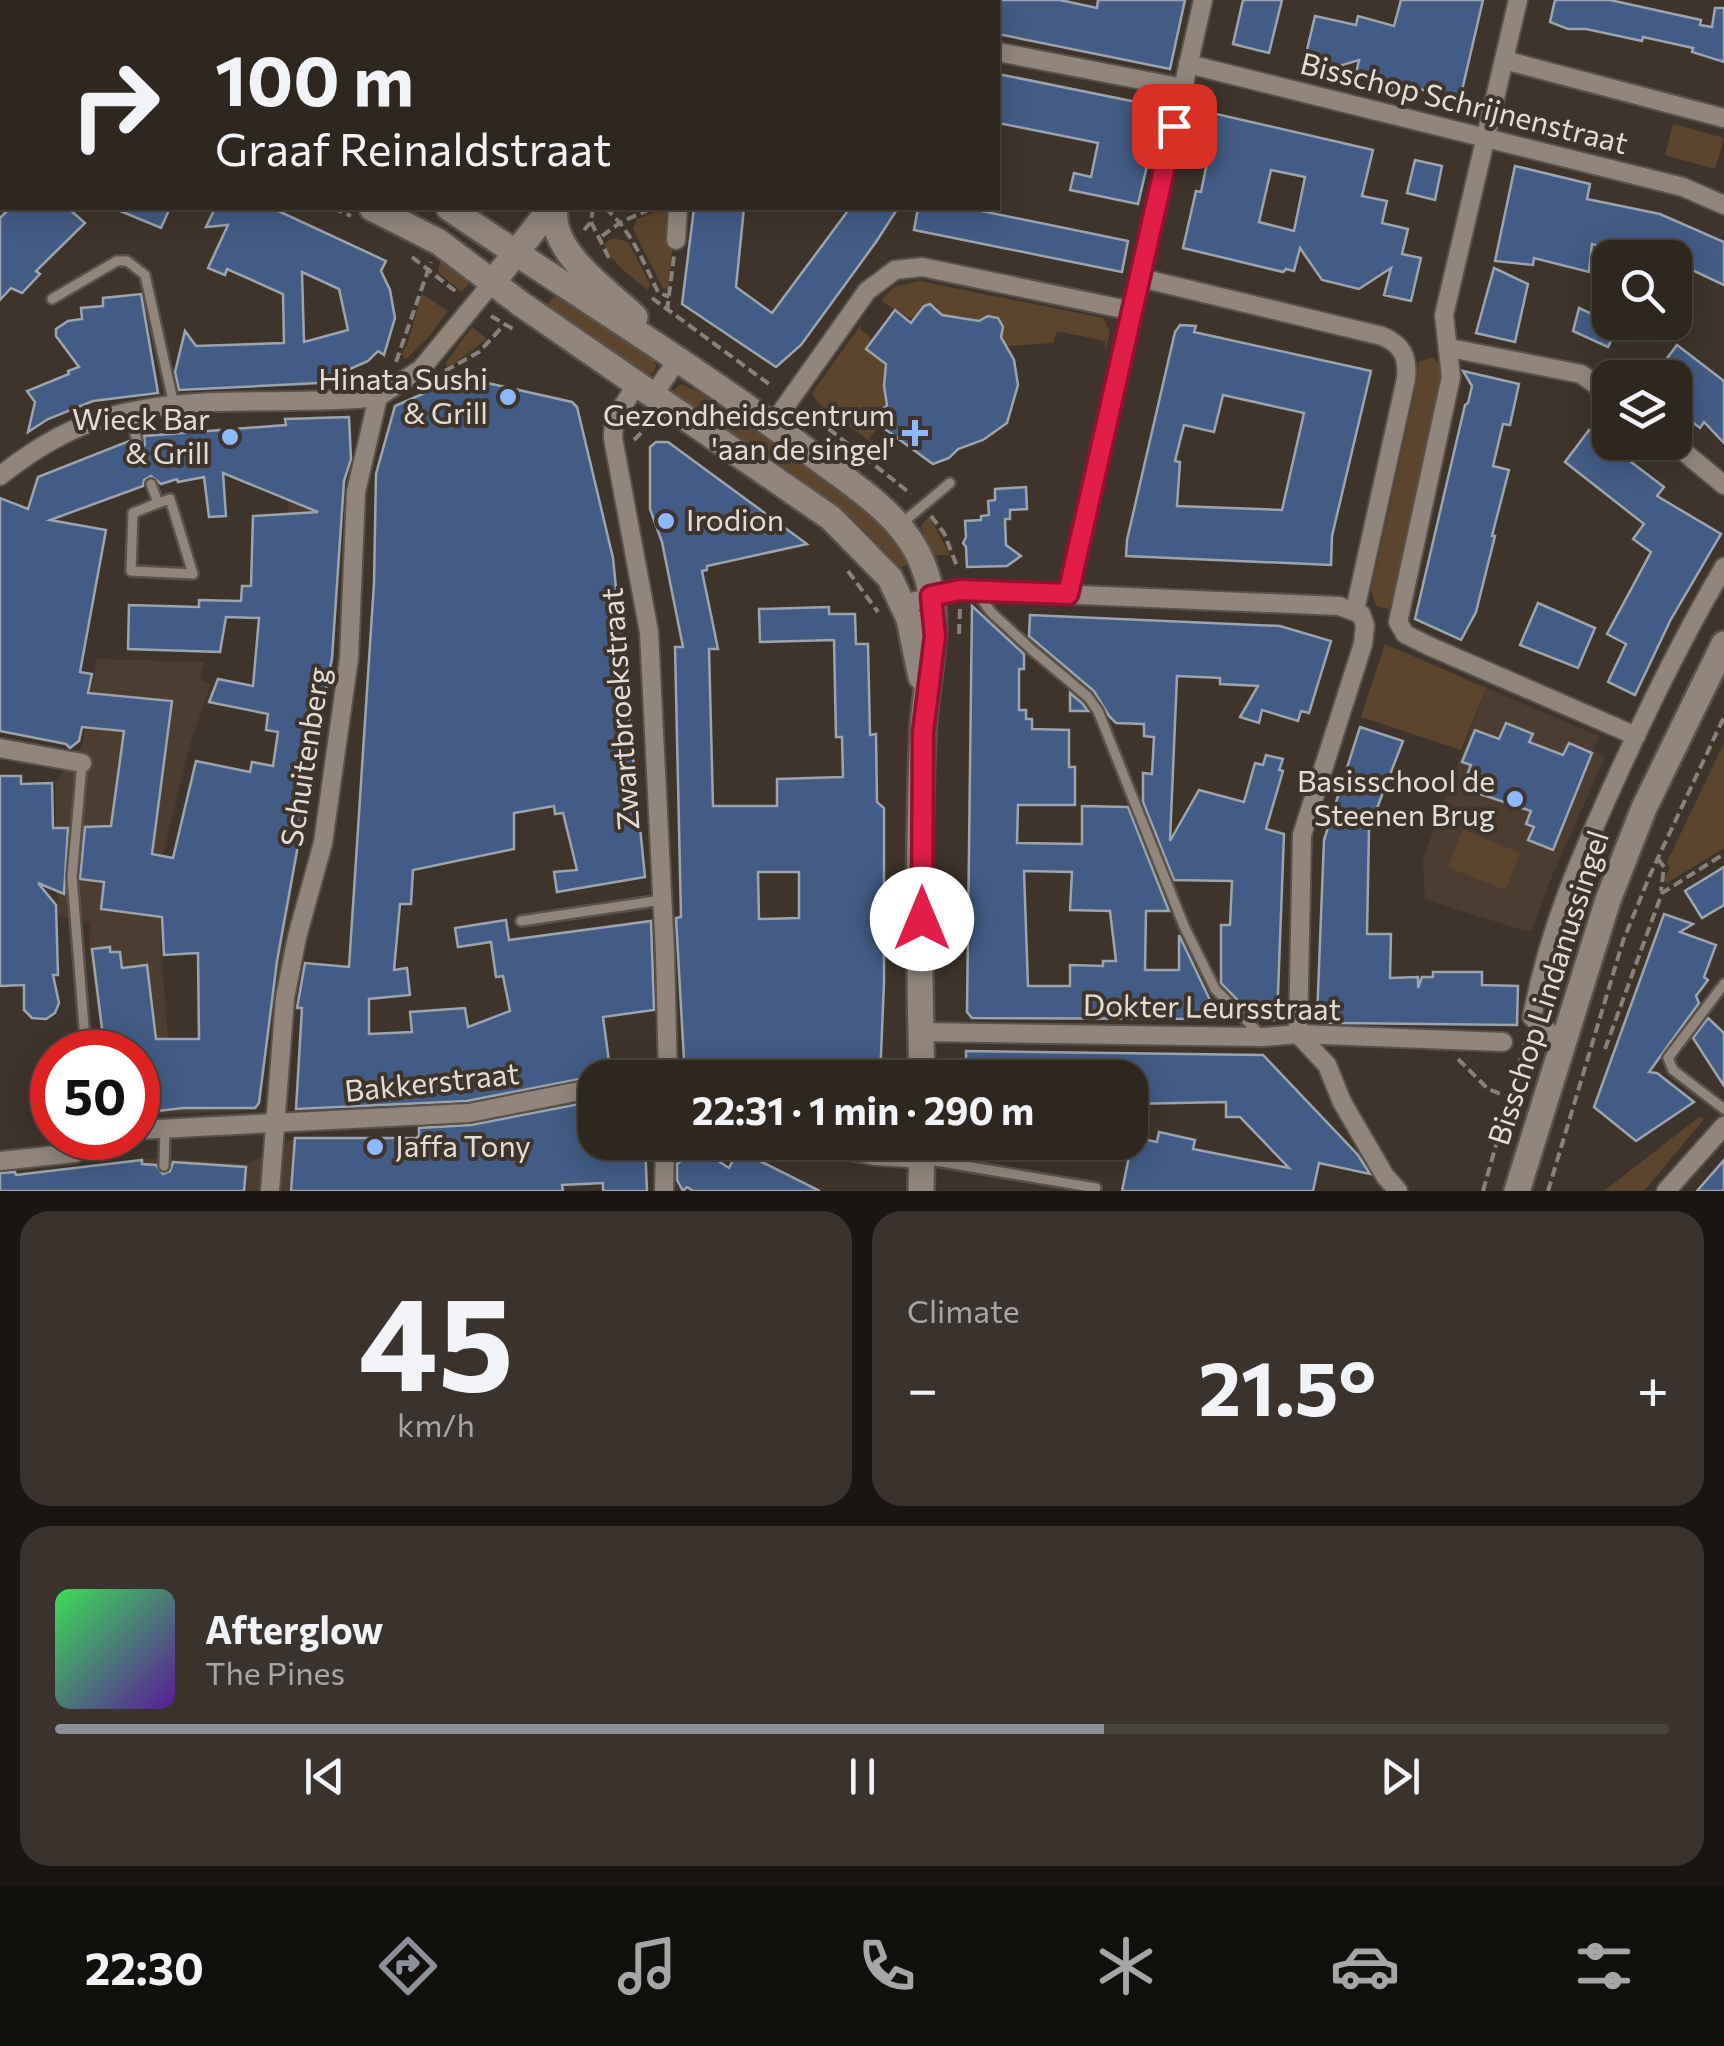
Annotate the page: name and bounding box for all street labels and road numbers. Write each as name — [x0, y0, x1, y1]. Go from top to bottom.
street label: Bisschop Schrijnenstraat — [1297, 43, 1632, 160]
street label: Zwartbroekstraat — [592, 587, 645, 832]
street label: Schuitenberg — [271, 664, 336, 849]
street label: Bisschop Lindanussingel — [1478, 825, 1615, 1149]
street label: Dokter Leursstraat — [1083, 985, 1341, 1026]
street label: Bakkerstraat — [343, 1053, 521, 1108]

